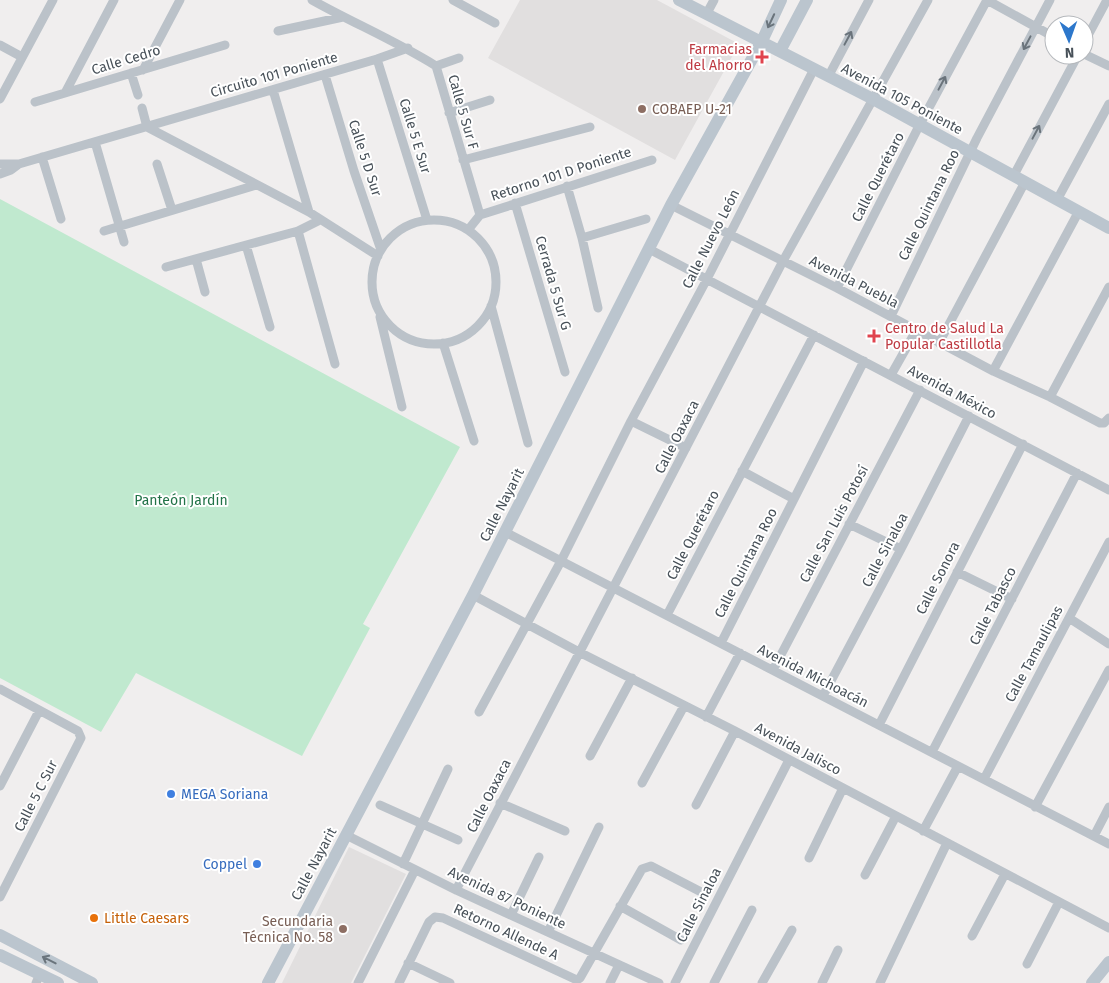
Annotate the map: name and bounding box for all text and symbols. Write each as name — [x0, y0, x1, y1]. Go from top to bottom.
one-way arrow — [766, 13, 776, 28]
north arrow — [1044, 15, 1094, 65]
one-way arrow — [844, 32, 854, 46]
one-way arrow — [1022, 35, 1031, 50]
street label: Calle Cedro — [89, 41, 163, 79]
place label: Farmacias del Ahorro — [685, 41, 752, 74]
text: N — [1064, 44, 1074, 61]
street label: Circuito 101 Poniente — [208, 49, 340, 101]
marker: Farmacias del Ahorro — [756, 51, 768, 63]
street label: Avenida 105 Poniente — [838, 60, 966, 138]
street label: Calle 5 Sur F — [444, 73, 482, 152]
one-way arrow — [938, 76, 948, 91]
street label: Calle 5 E Sur — [396, 96, 435, 176]
place label: COBAEP U-21 — [652, 101, 732, 118]
marker: COBAEP U-21 — [636, 103, 648, 115]
street label: Calle 5 D Sur — [345, 118, 386, 199]
one-way arrow — [1032, 126, 1042, 140]
street label: Calle Querétaro — [848, 129, 908, 225]
street label: Retorno 101 D Poniente — [489, 143, 633, 205]
street label: Calle Quintana Roo — [895, 147, 963, 263]
street label: Calle Nuevo León — [679, 186, 743, 292]
street label: Cerrada 5 Sur G — [531, 234, 575, 332]
street label: Avenida Puebla — [807, 252, 901, 312]
place label: Centro de Salud La Popular Castillotla — [885, 320, 1004, 353]
marker: Centro de Salud La Popular Castillotla — [867, 329, 881, 343]
street label: Avenida México — [905, 361, 999, 423]
street label: Calle Oaxaca — [651, 397, 703, 477]
street label: Calle San Luis Potosí — [796, 462, 872, 586]
street label: Calle Nayarit — [476, 465, 528, 545]
street label: Calle Querétaro — [663, 487, 723, 583]
park label: Panteón Jardín — [134, 492, 228, 509]
street label: Calle Quintana Roo — [711, 505, 781, 621]
street label: Calle Sinaloa — [858, 510, 912, 590]
street label: Calle Sonora — [912, 539, 964, 617]
street label: Calle Tabasco — [966, 564, 1020, 648]
street label: Calle Tamaulipas — [1001, 602, 1067, 705]
street label: Avenida Michoacán — [755, 641, 871, 711]
street label: Avenida Jalisco — [752, 719, 844, 779]
street label: Calle Oaxaca — [463, 756, 515, 836]
street label: Calle 5 C Sur — [11, 757, 62, 835]
place label: MEGA Soriana — [181, 786, 268, 803]
marker: MEGA Soriana — [165, 788, 177, 800]
street label: Calle Nayarit — [288, 824, 341, 903]
place label: Coppel — [203, 856, 247, 873]
marker: Coppel — [251, 858, 263, 870]
street label: Avenida 87 Poniente — [445, 863, 569, 933]
street label: Calle Sinaloa — [673, 865, 725, 945]
street label: Retorno Allende A — [451, 900, 561, 964]
place label: Little Caesars — [104, 910, 189, 927]
marker: Little Caesars — [88, 912, 100, 924]
place label: Secundaria Técnica No. 58 — [243, 913, 333, 946]
marker: Secundaria Técnica No. 58 — [337, 923, 349, 935]
one-way arrow — [41, 955, 56, 965]

